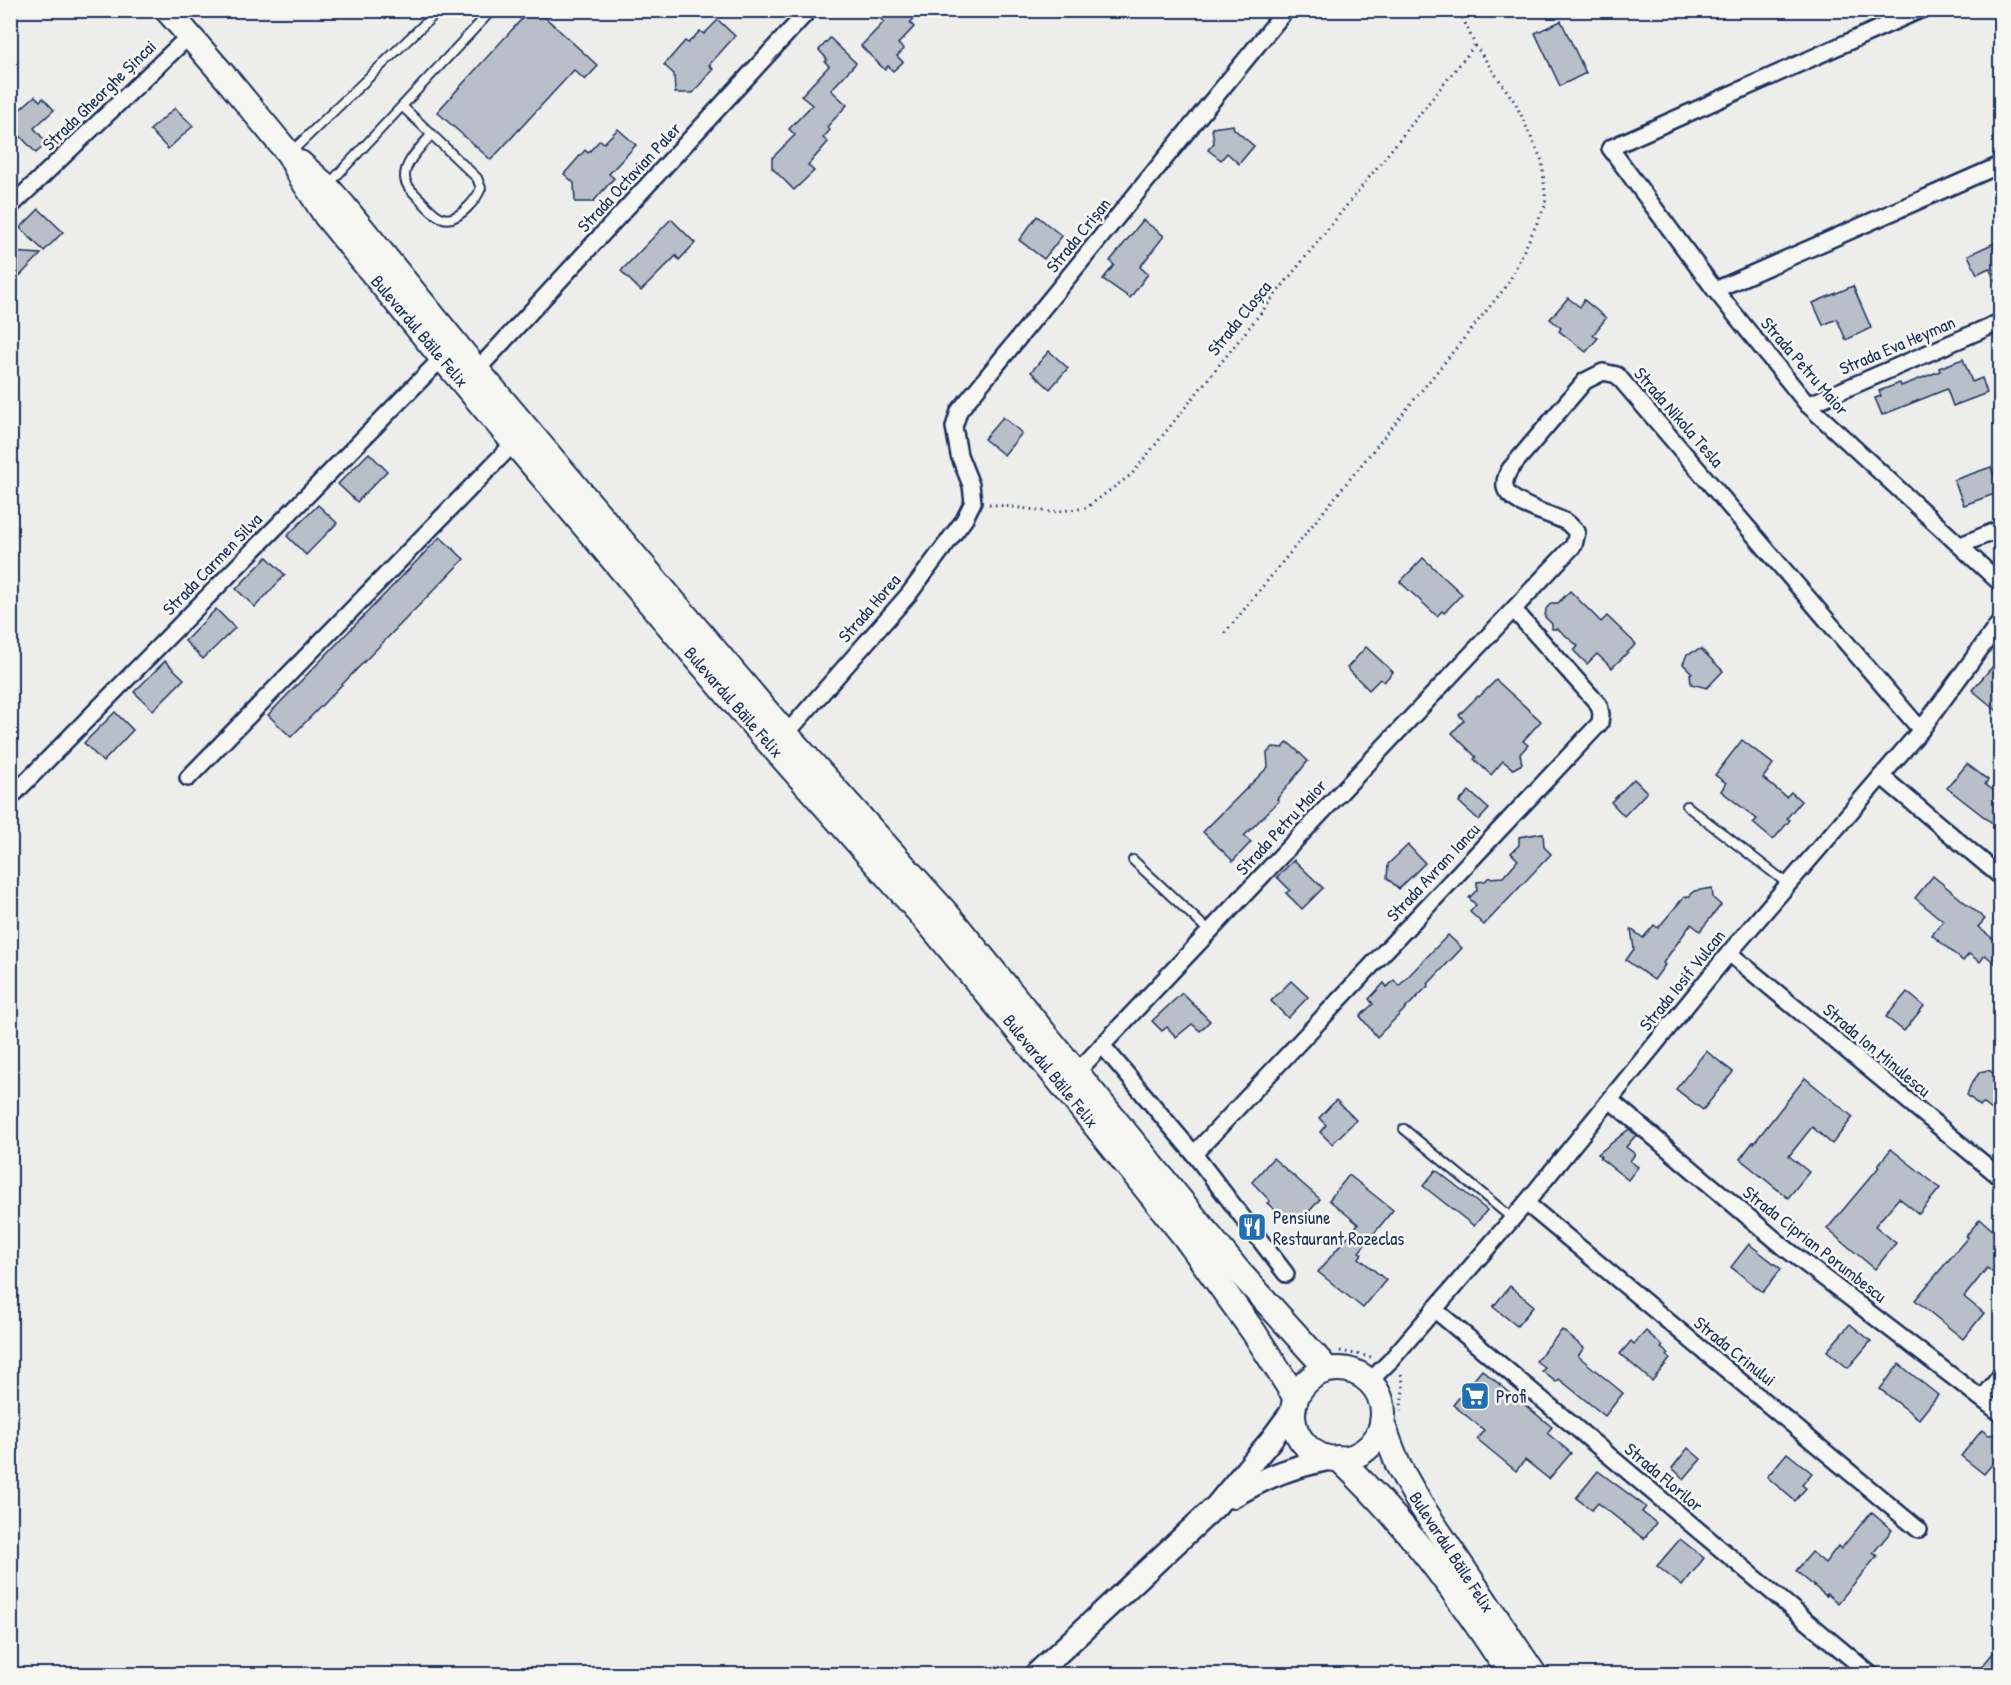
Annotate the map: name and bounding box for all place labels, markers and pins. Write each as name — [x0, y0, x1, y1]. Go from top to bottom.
place label: Pensiune Restaurant Rozeclas — [1273, 1205, 1404, 1251]
restaurant icon: Pensiune Restaurant Rozeclas — [1236, 1211, 1268, 1243]
supermarket icon: Profi — [1459, 1380, 1491, 1412]
place label: Profi — [1496, 1384, 1527, 1409]

